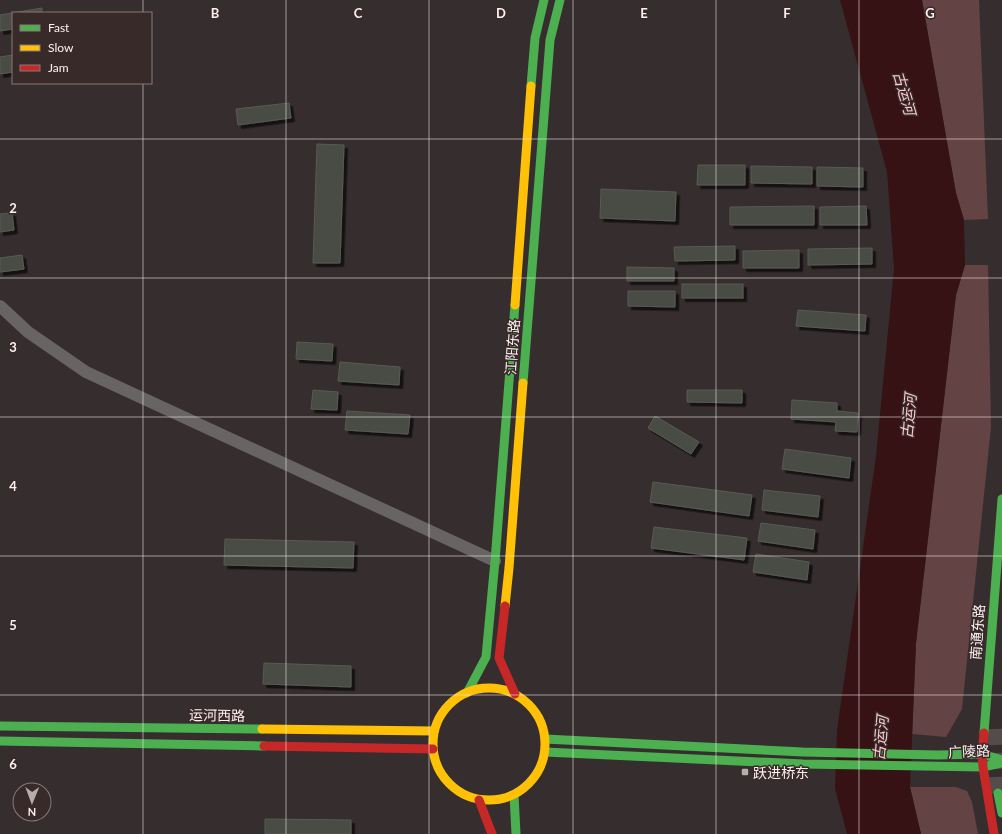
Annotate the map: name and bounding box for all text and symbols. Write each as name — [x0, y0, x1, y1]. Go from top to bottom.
text: B — [211, 5, 220, 21]
text: C — [354, 5, 363, 21]
text: D — [496, 5, 506, 21]
text: E — [640, 5, 648, 21]
text: F — [783, 5, 791, 21]
text: G — [925, 5, 935, 21]
legend — [12, 12, 152, 84]
text: Fast — [48, 20, 70, 35]
text: Slow — [48, 40, 74, 55]
text: Jam — [48, 60, 69, 75]
water label: 古运河 — [890, 69, 921, 120]
text: 2 — [9, 200, 17, 216]
street label: 江阳东路 — [502, 318, 522, 376]
text: 3 — [9, 339, 17, 355]
water label: 古运河 — [897, 390, 919, 439]
text: 4 — [9, 478, 17, 494]
street label: 南通东路 — [967, 603, 987, 661]
text: 5 — [9, 617, 17, 633]
street label: 运河西路 — [189, 706, 245, 724]
water label: 古运河 — [869, 712, 891, 761]
street label: 广陵路 — [948, 741, 990, 761]
text: 6 — [9, 756, 17, 772]
place label: 跃进桥东 — [753, 764, 809, 781]
marker: 跃进桥东 — [740, 767, 750, 777]
north arrow — [12, 782, 52, 822]
text: N — [27, 806, 36, 819]

